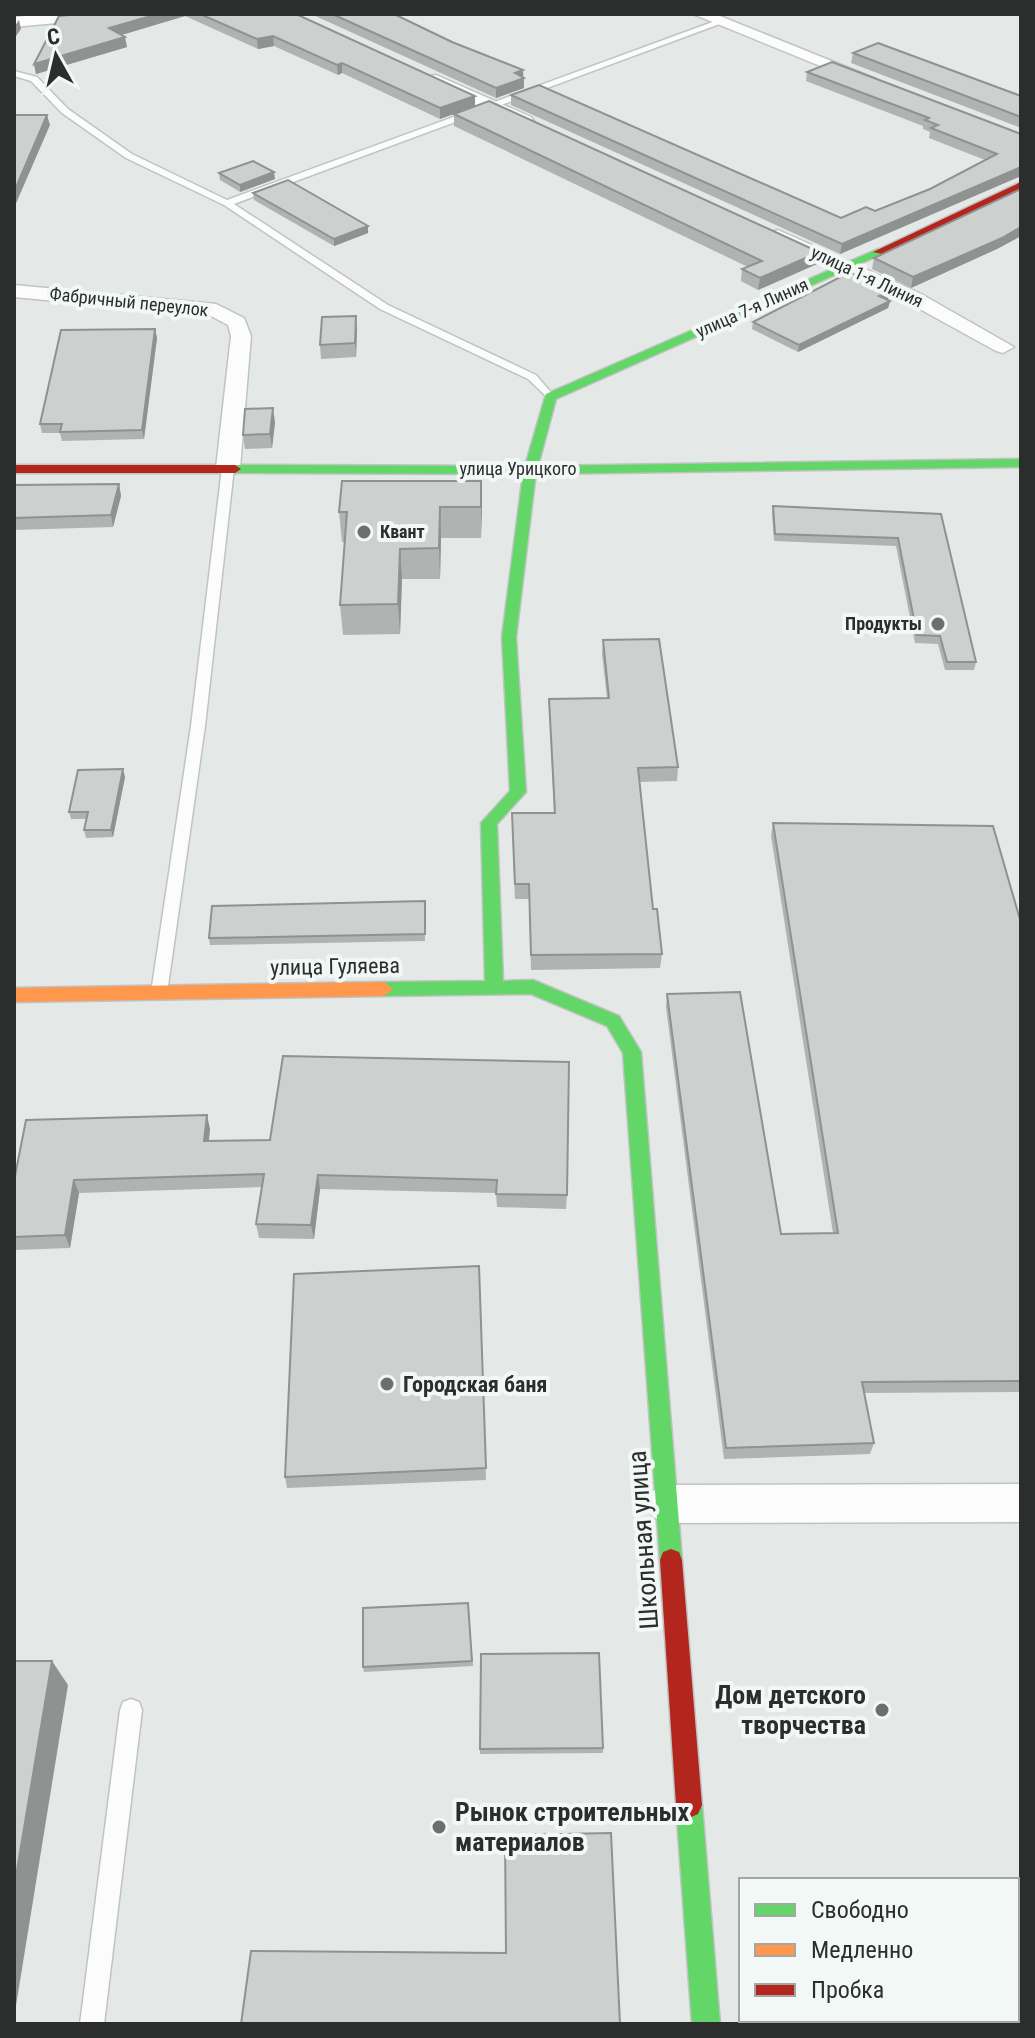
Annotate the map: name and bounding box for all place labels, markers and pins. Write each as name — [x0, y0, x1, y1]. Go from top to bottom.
place label: Квант — [380, 521, 425, 542]
marker: Квант — [355, 523, 373, 541]
place label: Продукты — [845, 613, 922, 634]
marker: Продукты — [929, 615, 947, 633]
place label: Городская баня — [403, 1372, 547, 1397]
marker: Городская баня — [378, 1375, 396, 1393]
place label: Дом детского творчества — [715, 1680, 866, 1740]
marker: Дом детского творчества — [873, 1701, 891, 1719]
place label: Рынок строительных материалов — [455, 1797, 690, 1857]
marker: Рынок строительных материалов — [430, 1818, 448, 1836]

